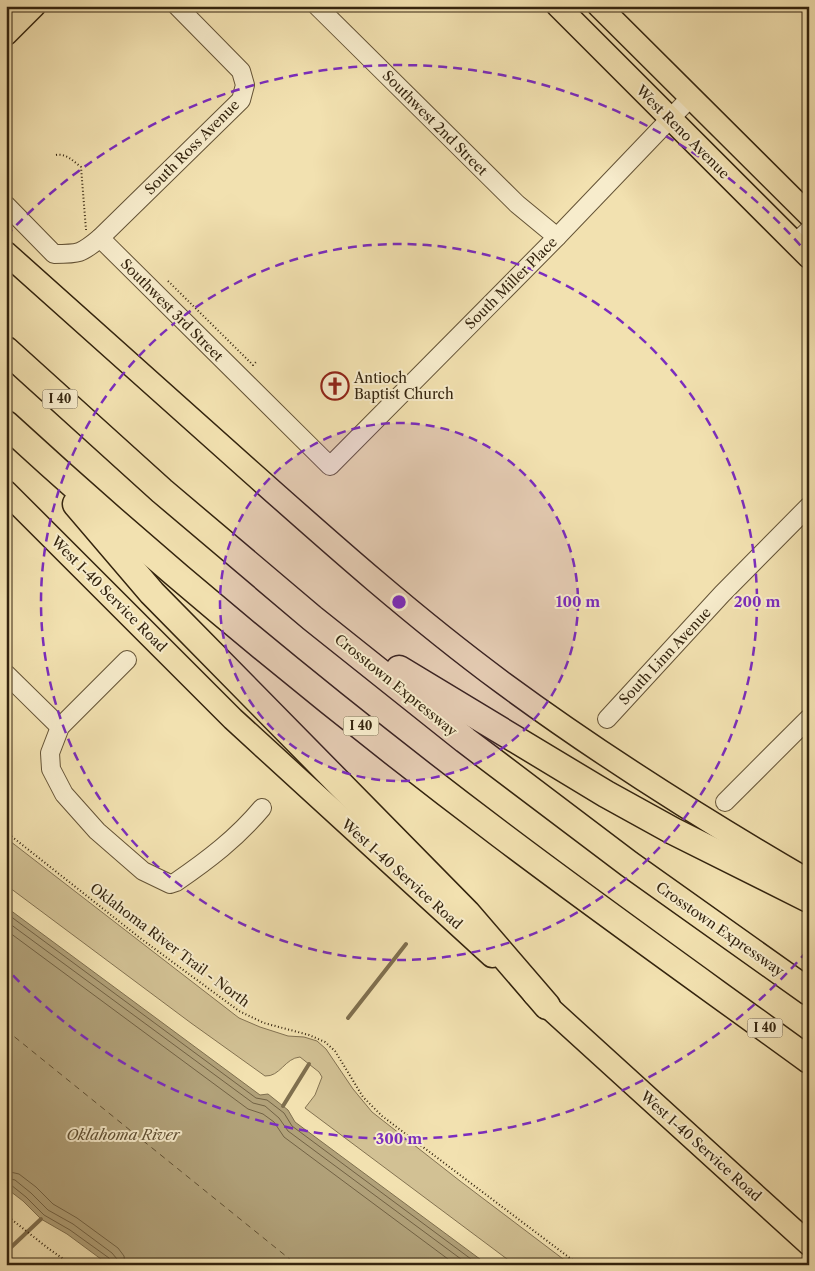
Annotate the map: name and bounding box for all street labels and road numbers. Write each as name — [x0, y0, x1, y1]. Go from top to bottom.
street label: Southwest 2nd Street — [379, 67, 491, 179]
street label: West Reno Avenue — [632, 81, 734, 183]
street label: South Ross Avenue — [141, 96, 243, 198]
street label: South Miller Place — [461, 233, 561, 333]
street label: Southwest 3rd Street — [117, 255, 227, 365]
road number: I 40 — [42, 389, 78, 408]
street label: West I-40 Service Road — [47, 532, 171, 656]
street label: South Linn Avenue — [615, 603, 715, 709]
street label: Crosstown Expressway — [331, 630, 461, 740]
road number: I 40 — [344, 716, 378, 736]
street label: West I-40 Service Road — [337, 814, 467, 933]
street label: Crosstown Expressway — [652, 878, 788, 980]
street label: Oklahoma River Trail - North — [87, 879, 254, 1011]
road number: I 40 — [748, 1018, 782, 1038]
street label: West I-40 Service Road — [636, 1086, 766, 1205]

